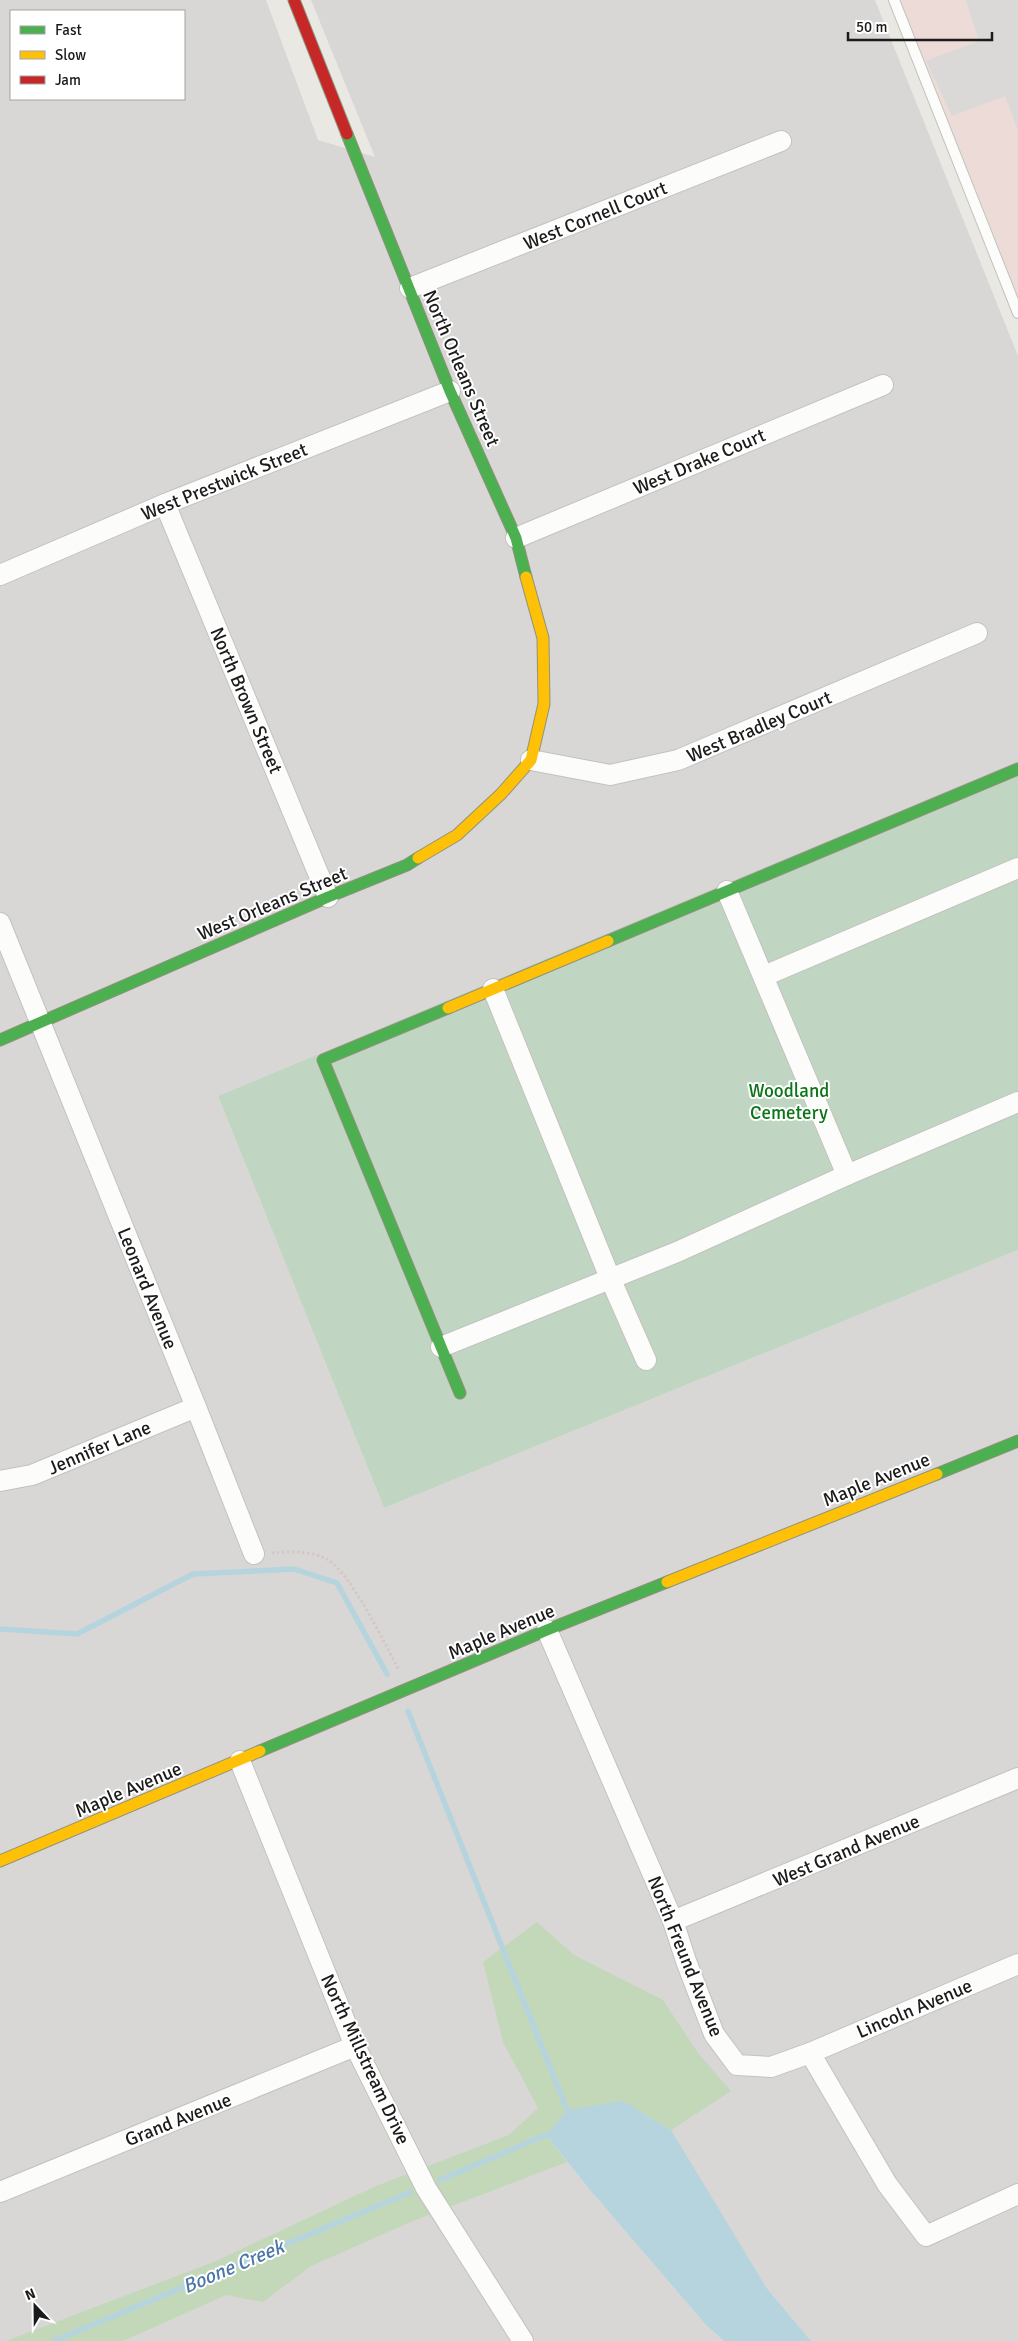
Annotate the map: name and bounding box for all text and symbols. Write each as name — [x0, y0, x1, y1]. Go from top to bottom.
legend — [10, 10, 185, 100]
scale bar — [848, 10, 992, 42]
text: 50 m — [856, 18, 887, 36]
text: Fast — [55, 21, 82, 39]
text: Slow — [55, 46, 86, 64]
text: Jam — [55, 71, 81, 89]
street label: West Cornell Court — [520, 176, 671, 256]
street label: North Orleans Street — [417, 286, 505, 451]
street label: West Drake Court — [630, 423, 769, 501]
street label: West Prestwick Street — [138, 438, 311, 526]
street label: North Brown Street — [204, 624, 288, 778]
street label: West Bradley Court — [683, 685, 836, 768]
street label: West Orleans Street — [194, 861, 351, 946]
park label: Woodland Cemetery — [749, 1079, 829, 1125]
street label: Leonard Avenue — [112, 1224, 182, 1353]
street label: Jennifer Lane — [44, 1415, 155, 1480]
street label: Maple Avenue — [819, 1448, 934, 1512]
street label: Maple Avenue — [444, 1599, 558, 1665]
street label: Maple Avenue — [71, 1757, 185, 1823]
street label: West Grand Avenue — [770, 1809, 923, 1893]
street label: North Freund Avenue — [642, 1872, 728, 2040]
street label: North Millstream Drive — [315, 1970, 415, 2148]
street label: Lincoln Avenue — [853, 1974, 976, 2044]
street label: Grand Avenue — [122, 2088, 235, 2152]
water label: Boone Creek — [179, 2233, 289, 2299]
north arrow — [10, 2281, 60, 2331]
text: N — [23, 2285, 38, 2304]

